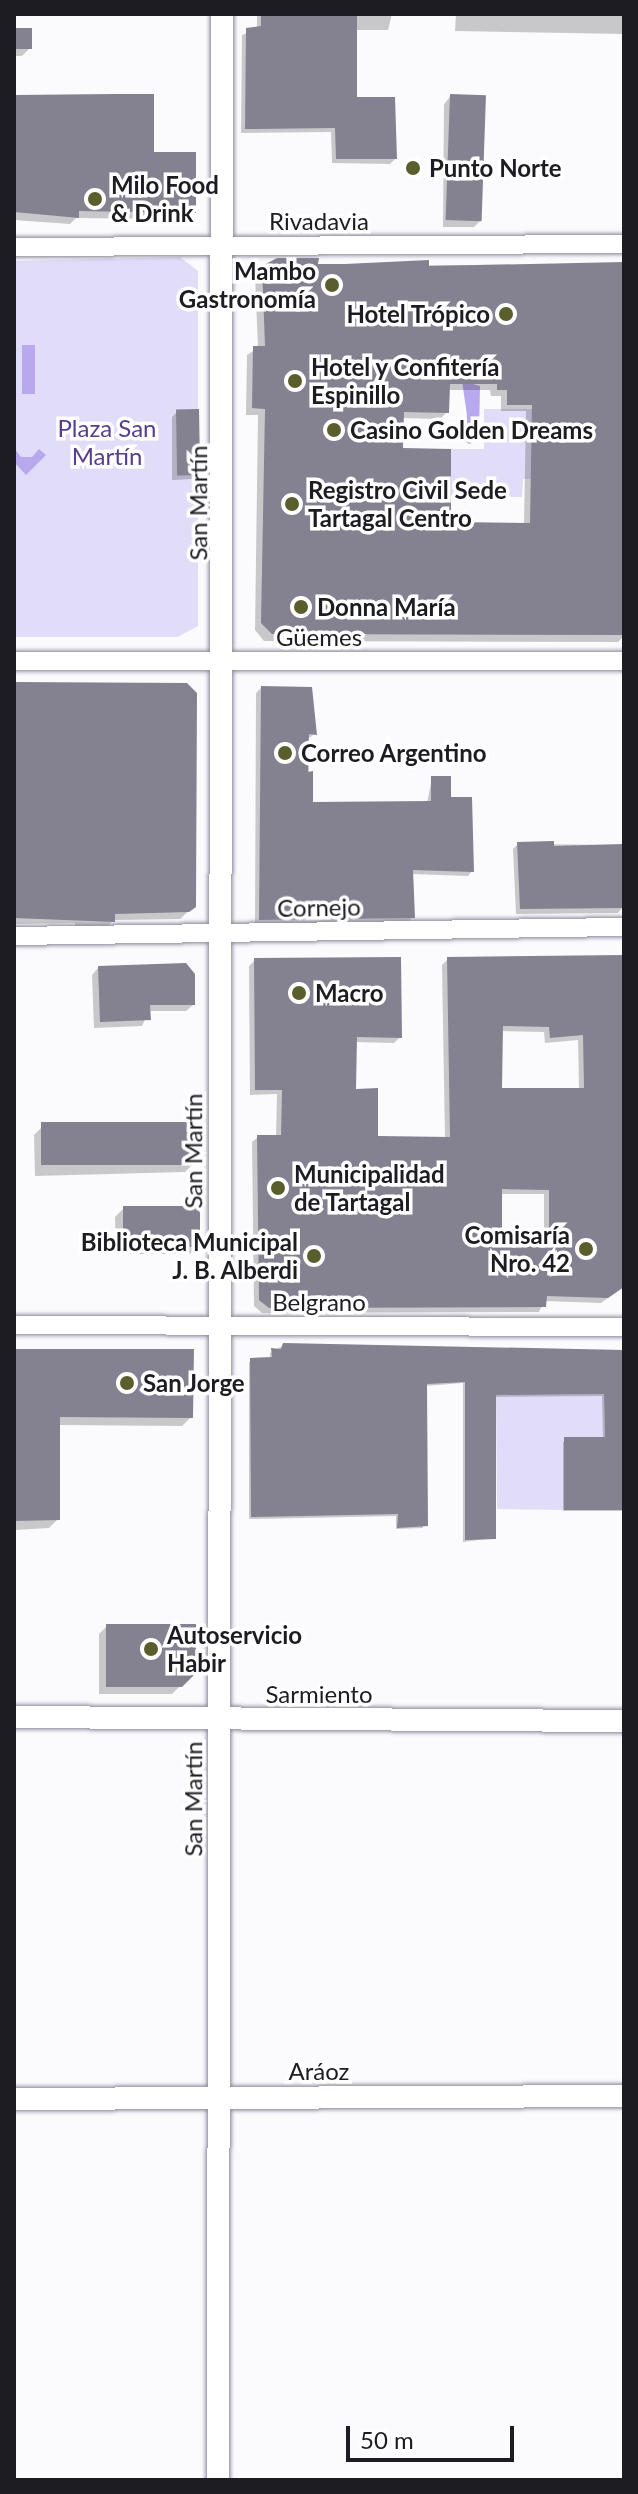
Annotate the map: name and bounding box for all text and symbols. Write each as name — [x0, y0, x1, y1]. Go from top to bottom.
place label: Punto Norte — [429, 154, 562, 182]
marker: Punto Norte — [404, 159, 422, 177]
place label: Milo Food & Drink — [111, 171, 219, 227]
marker: Milo Food & Drink — [86, 190, 104, 208]
street label: Rivadavia — [269, 207, 369, 235]
place label: Mambo Gastronomía — [179, 257, 316, 313]
marker: Mambo Gastronomía — [323, 276, 341, 294]
place label: Hotel Trópico — [346, 300, 490, 328]
marker: Hotel Trópico — [497, 305, 515, 323]
place label: Hotel y Confitería Espinillo — [311, 353, 501, 409]
marker: Hotel y Confitería Espinillo — [286, 372, 304, 390]
park label: Plaza San Martín — [57, 414, 157, 470]
place label: Casino Golden Dreams — [350, 416, 593, 444]
marker: Casino Golden Dreams — [325, 421, 343, 439]
street label: San Martín — [184, 445, 212, 561]
place label: Registro Civil Sede Tartagal Centro — [308, 476, 507, 532]
marker: Registro Civil Sede Tartagal Centro — [283, 495, 301, 513]
place label: Donna María — [317, 593, 456, 621]
marker: Donna María — [292, 598, 310, 616]
street label: Güemes — [276, 623, 362, 651]
place label: Correo Argentino — [301, 739, 487, 767]
marker: Correo Argentino — [276, 744, 294, 762]
street label: Cornejo — [277, 892, 361, 922]
place label: Macro — [315, 979, 384, 1007]
marker: Macro — [290, 984, 308, 1002]
street label: San Martín — [179, 1093, 207, 1209]
place label: Municipalidad de Tartagal — [294, 1160, 445, 1216]
marker: Municipalidad de Tartagal — [269, 1179, 287, 1197]
place label: Comisaría Nro. 42 — [464, 1221, 570, 1277]
place label: Biblioteca Municipal J. B. Alberdi — [81, 1228, 298, 1284]
marker: Comisaría Nro. 42 — [577, 1240, 595, 1258]
marker: Biblioteca Municipal J. B. Alberdi — [305, 1247, 323, 1265]
street label: Belgrano — [272, 1288, 366, 1316]
place label: San Jorge — [143, 1369, 245, 1397]
marker: San Jorge — [118, 1374, 136, 1392]
place label: Autoservicio Habir — [167, 1621, 302, 1677]
marker: Autoservicio Habir — [142, 1640, 160, 1658]
street label: Sarmiento — [265, 1680, 373, 1708]
street label: San Martín — [179, 1741, 207, 1857]
street label: Aráoz — [289, 2057, 349, 2085]
scale bar — [350, 2410, 518, 2460]
text: 50 m — [360, 2425, 414, 2454]

